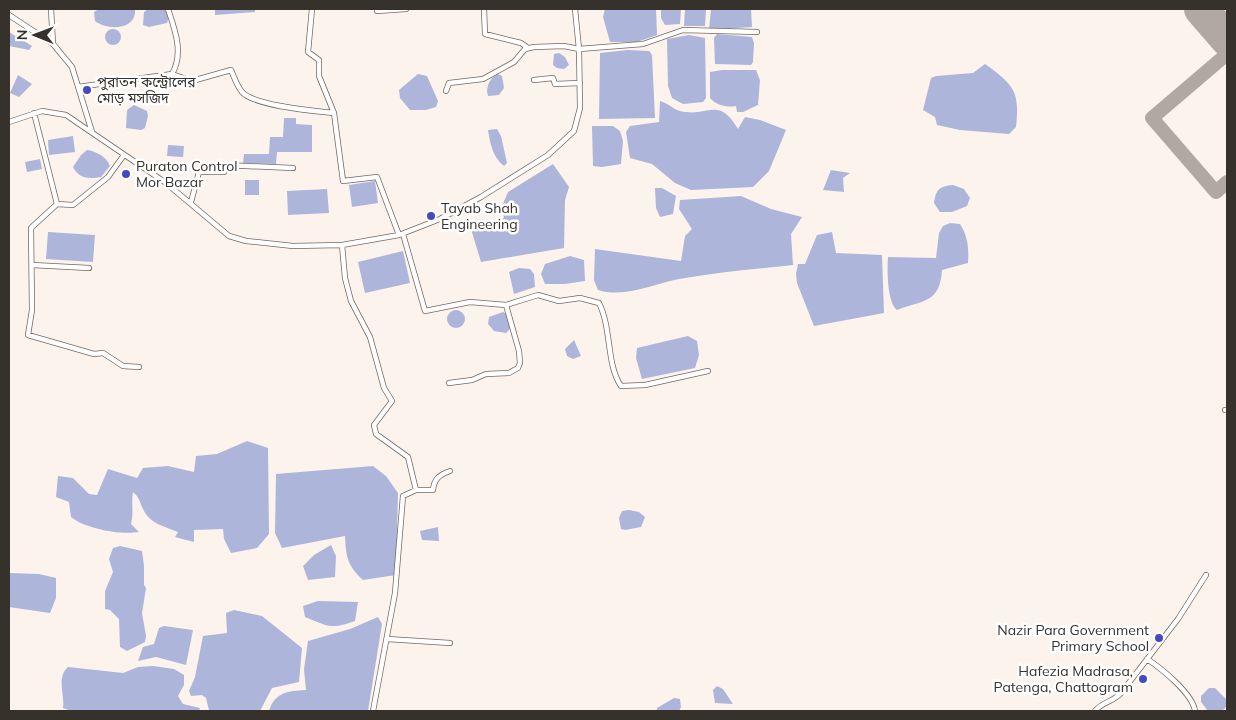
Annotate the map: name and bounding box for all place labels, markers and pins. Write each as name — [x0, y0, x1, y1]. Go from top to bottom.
place label: পুরাতন কন্ট্রোলের মোড় মসজিদ — [97, 73, 196, 107]
marker: পুরাতন কন্ট্রোলের মোড় মসজিদ — [81, 84, 93, 96]
place label: Puraton Control Mor Bazar — [136, 157, 238, 191]
marker: Puraton Control Mor Bazar — [120, 168, 132, 180]
place label: Tayab Shah Engineering — [441, 199, 518, 233]
marker: Tayab Shah Engineering — [425, 210, 437, 222]
place label: Nazir Para Government Primary School — [997, 621, 1149, 655]
marker: Nazir Para Government Primary School — [1153, 632, 1165, 644]
place label: Hafezia Madrasa, Patenga, Chattogram — [994, 662, 1133, 696]
marker: Hafezia Madrasa, Patenga, Chattogram — [1137, 673, 1149, 685]

